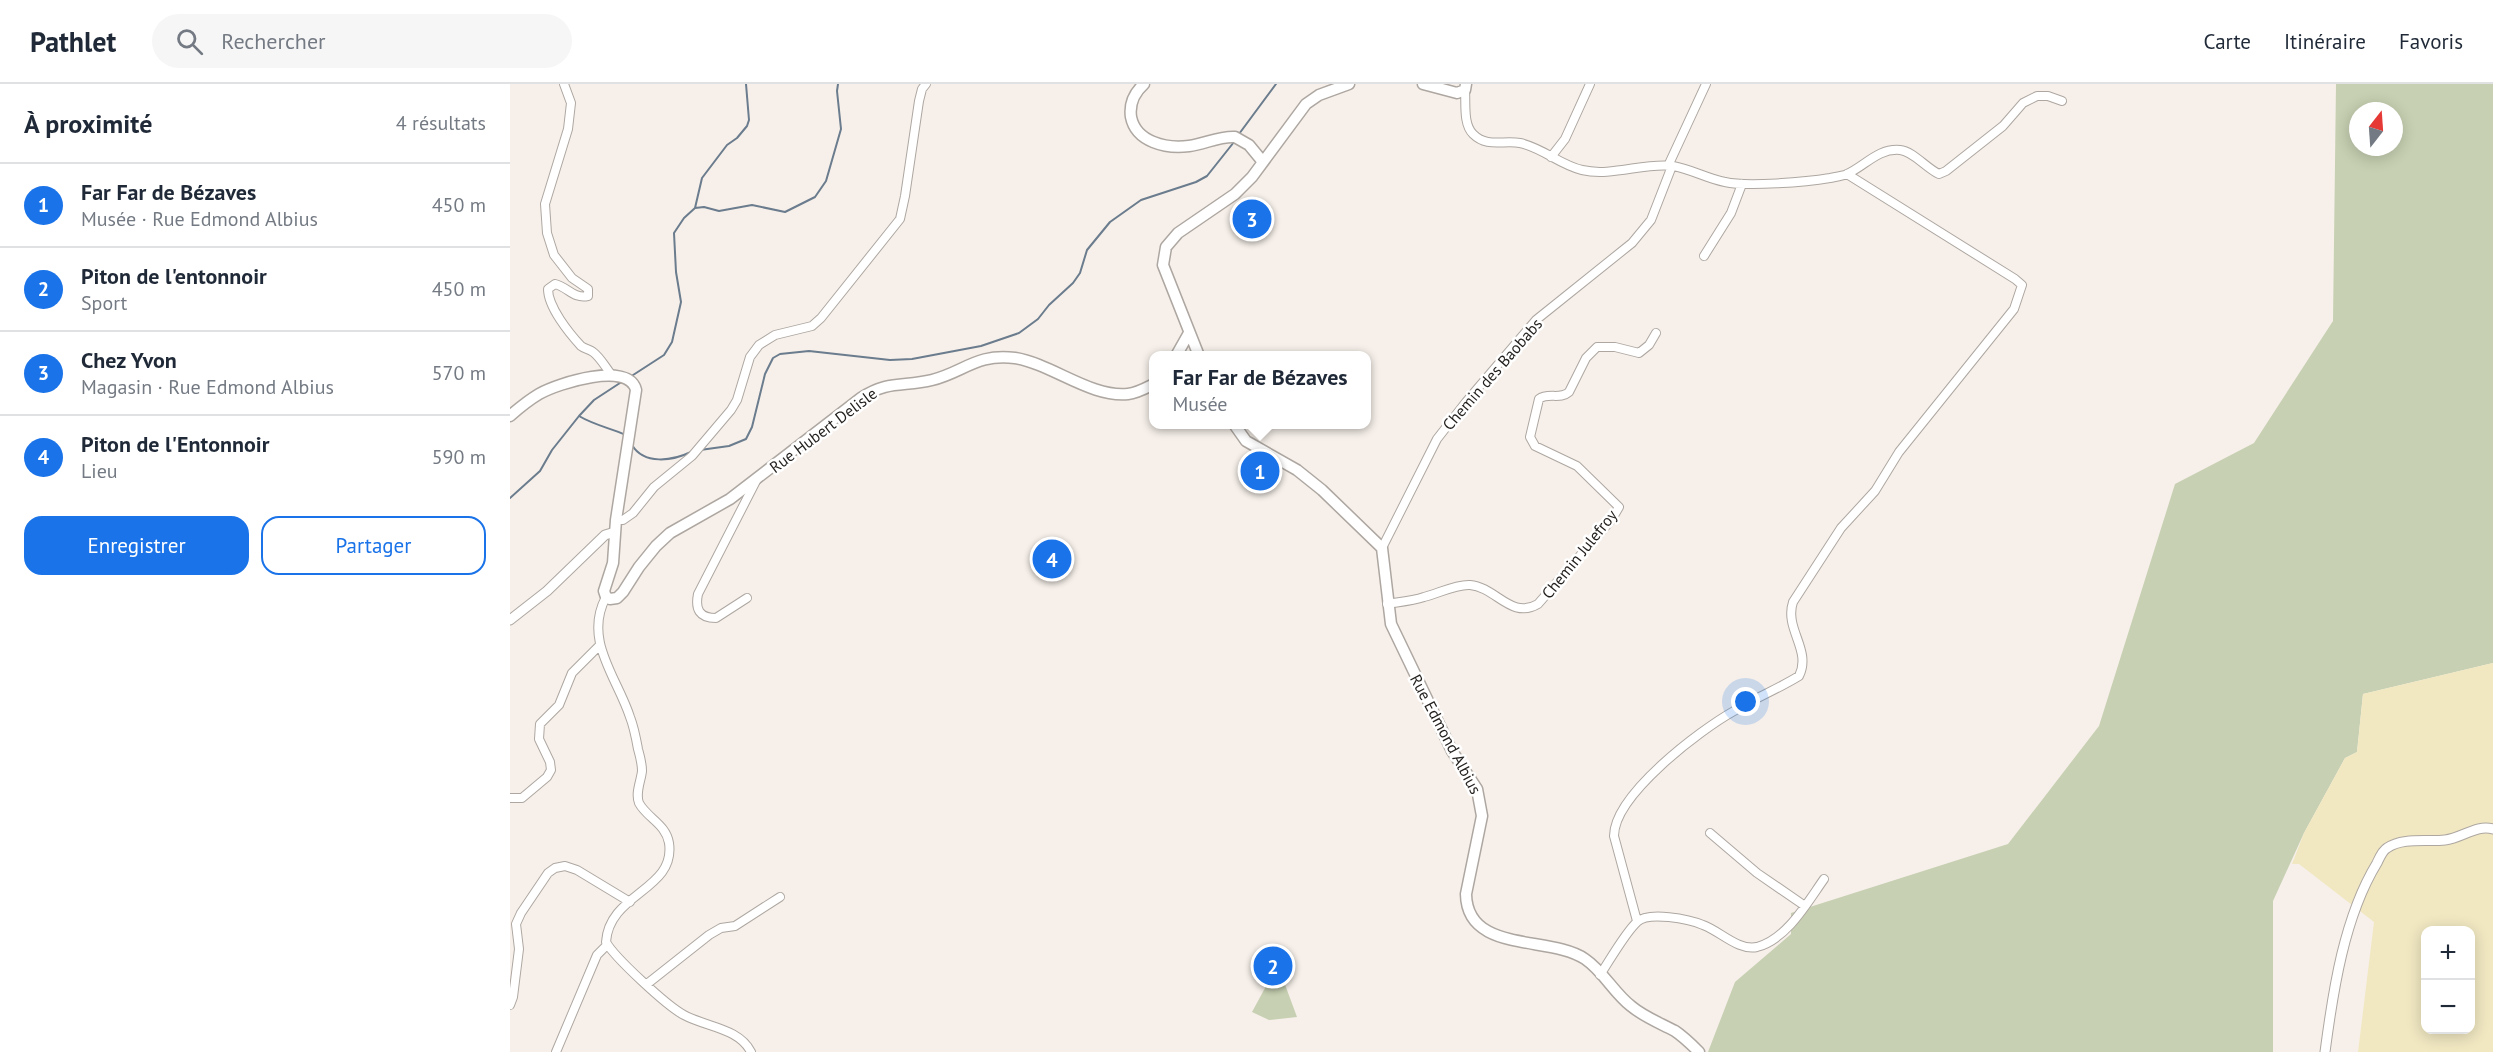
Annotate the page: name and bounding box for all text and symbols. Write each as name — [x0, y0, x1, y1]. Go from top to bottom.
search box — [152, 14, 572, 68]
text: Pathlet — [30, 23, 116, 60]
icon: search — [173, 25, 206, 58]
text: Rechercher — [221, 27, 326, 55]
text: Carte — [2204, 28, 2251, 55]
text: Itinéraire — [2284, 28, 2366, 55]
text: Favoris — [2399, 28, 2463, 55]
north arrow — [2349, 102, 2403, 156]
text: À proximité — [24, 107, 152, 140]
text: 4 résultats — [396, 110, 486, 136]
text: Far Far de Bézaves — [81, 178, 256, 206]
text: 1 — [38, 192, 49, 218]
text: 450 m — [432, 192, 486, 218]
pin: 3 — [1232, 196, 1272, 242]
text: Musée · Rue Edmond Albius — [81, 206, 318, 232]
text: Piton de l'entonnoir — [81, 262, 267, 290]
text: 2 — [38, 276, 49, 302]
text: 450 m — [432, 276, 486, 302]
text: Sport — [81, 290, 127, 316]
street label: Chemin des Baobabs — [1438, 314, 1546, 434]
text: Chez Yvon — [81, 346, 177, 374]
popup — [1149, 351, 1371, 429]
text: 3 — [38, 360, 49, 386]
text: 570 m — [432, 360, 486, 386]
text: Far Far de Bézaves — [1172, 363, 1348, 391]
text: Magasin · Rue Edmond Albius — [81, 374, 334, 400]
street label: Rue Hubert Delisle — [765, 383, 881, 477]
text: Musée — [1172, 391, 1228, 417]
text: Piton de l'Entonnoir — [81, 430, 269, 458]
text: 4 — [38, 444, 49, 470]
text: 590 m — [432, 444, 486, 470]
pin: 1 — [1240, 448, 1280, 494]
text: Lieu — [81, 458, 118, 484]
street label: Chemin Julefroy — [1537, 505, 1621, 603]
button: Enregistrer — [24, 516, 249, 575]
button: Partager — [261, 516, 486, 575]
pin: 4 — [1032, 536, 1072, 582]
street label: Rue Edmond Albius — [1406, 671, 1486, 797]
your location — [1731, 687, 1760, 716]
map controls — [2421, 926, 2475, 1034]
button: + — [2421, 926, 2475, 980]
pin: 2 — [1254, 944, 1293, 988]
button: − — [2421, 980, 2475, 1034]

